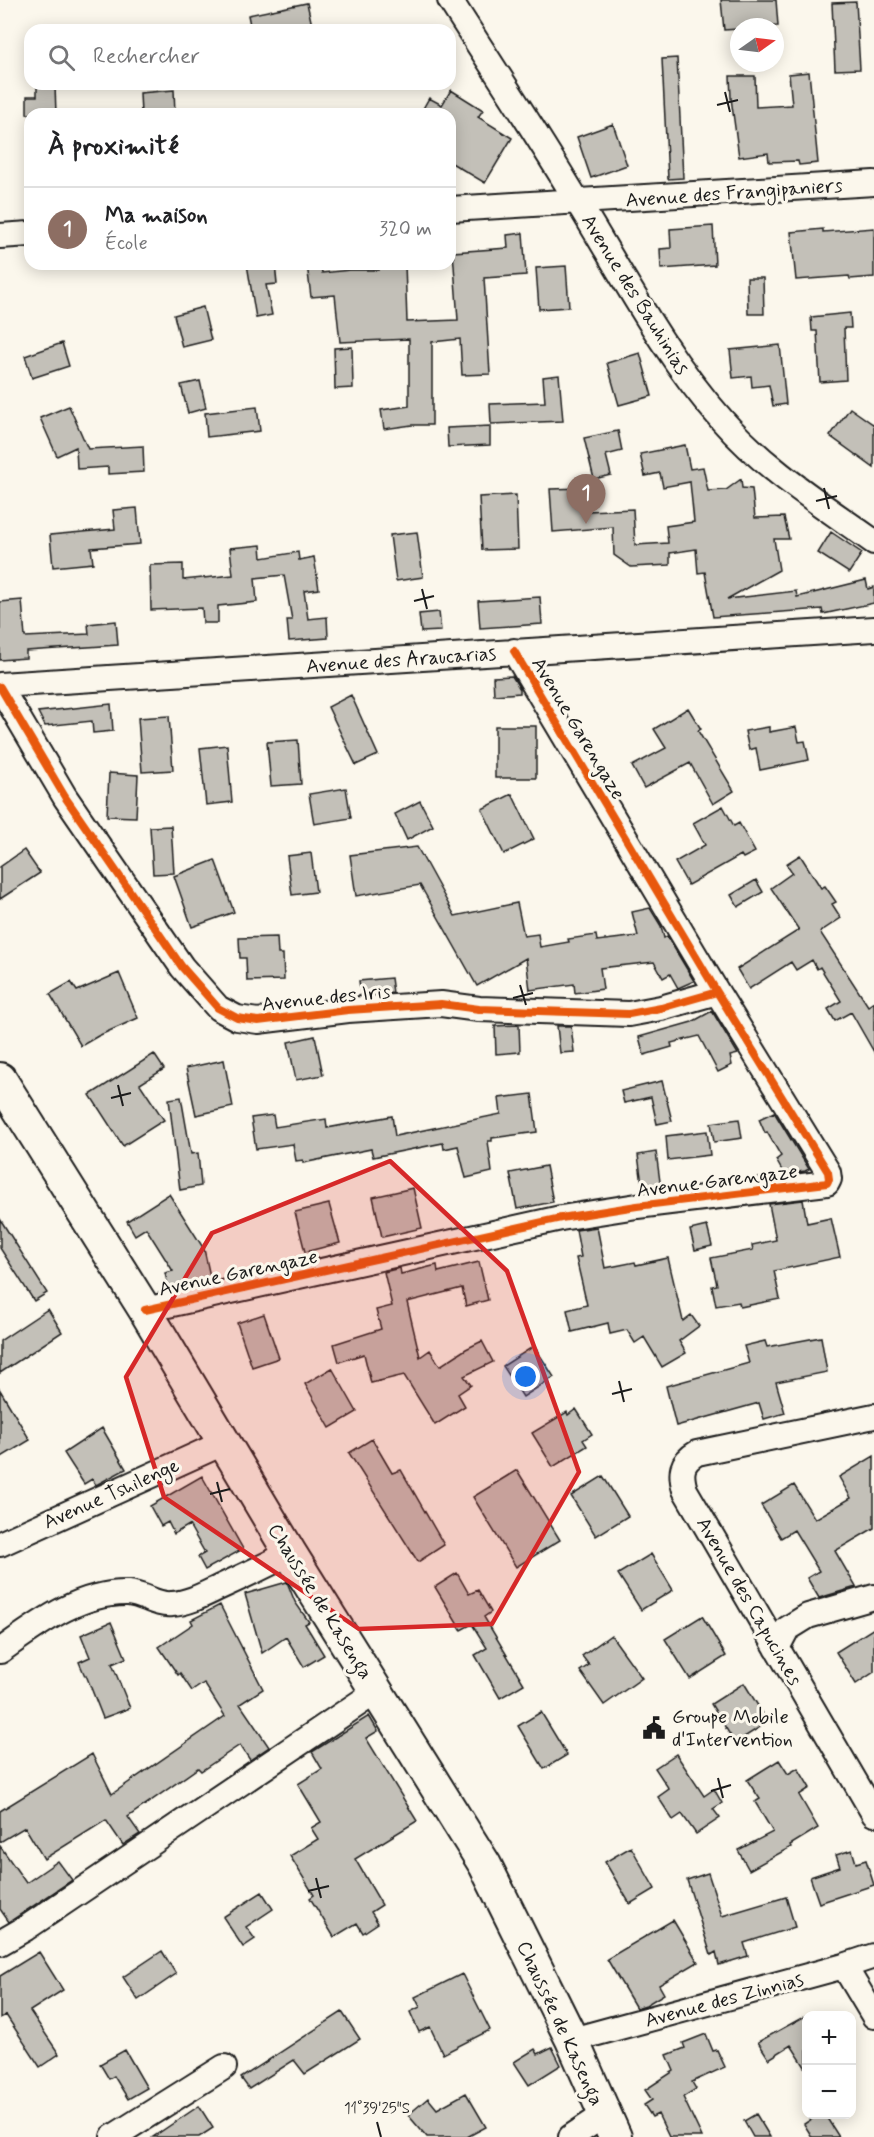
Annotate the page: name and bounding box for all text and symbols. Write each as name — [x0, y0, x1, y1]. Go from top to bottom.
north arrow — [730, 18, 784, 72]
search box — [24, 24, 456, 90]
icon: search — [45, 41, 78, 74]
text: Rechercher — [93, 43, 200, 71]
text: À proximité — [48, 130, 179, 164]
street label: Avenue des Frangipaniers — [625, 172, 844, 216]
text: Ma maison — [105, 202, 208, 230]
street label: Avenue des Bauhinias — [574, 209, 695, 380]
text: 1 — [63, 216, 72, 243]
text: 320 m — [379, 216, 432, 243]
text: École — [105, 230, 148, 257]
pin: 1 — [566, 474, 606, 524]
street label: Avenue des Araucarias — [305, 640, 497, 681]
street label: Avenue Garengaze — [524, 652, 631, 805]
street label: Avenue des Iris — [260, 978, 392, 1019]
street label: Avenue Garengaze — [635, 1158, 799, 1205]
street label: Avenue Garengaze — [156, 1243, 320, 1304]
your location — [511, 1362, 540, 1391]
street label: Avenue Tshilenge — [39, 1452, 184, 1537]
street label: Avenue des Capucines — [689, 1513, 808, 1691]
street label: Chaussée de Kasenga — [259, 1519, 379, 1686]
place label: Groupe Mobile d'Intervention — [672, 1704, 793, 1754]
public building icon: Groupe Mobile d'Intervention — [641, 1715, 667, 1741]
street label: Chaussée de Kasenga — [508, 1937, 610, 2111]
street label: Avenue des Zinnias — [642, 1966, 807, 2035]
map controls — [802, 2011, 856, 2119]
button: + — [802, 2011, 856, 2065]
button: − — [802, 2065, 856, 2119]
text: 11°39'25"S — [344, 2099, 410, 2119]

